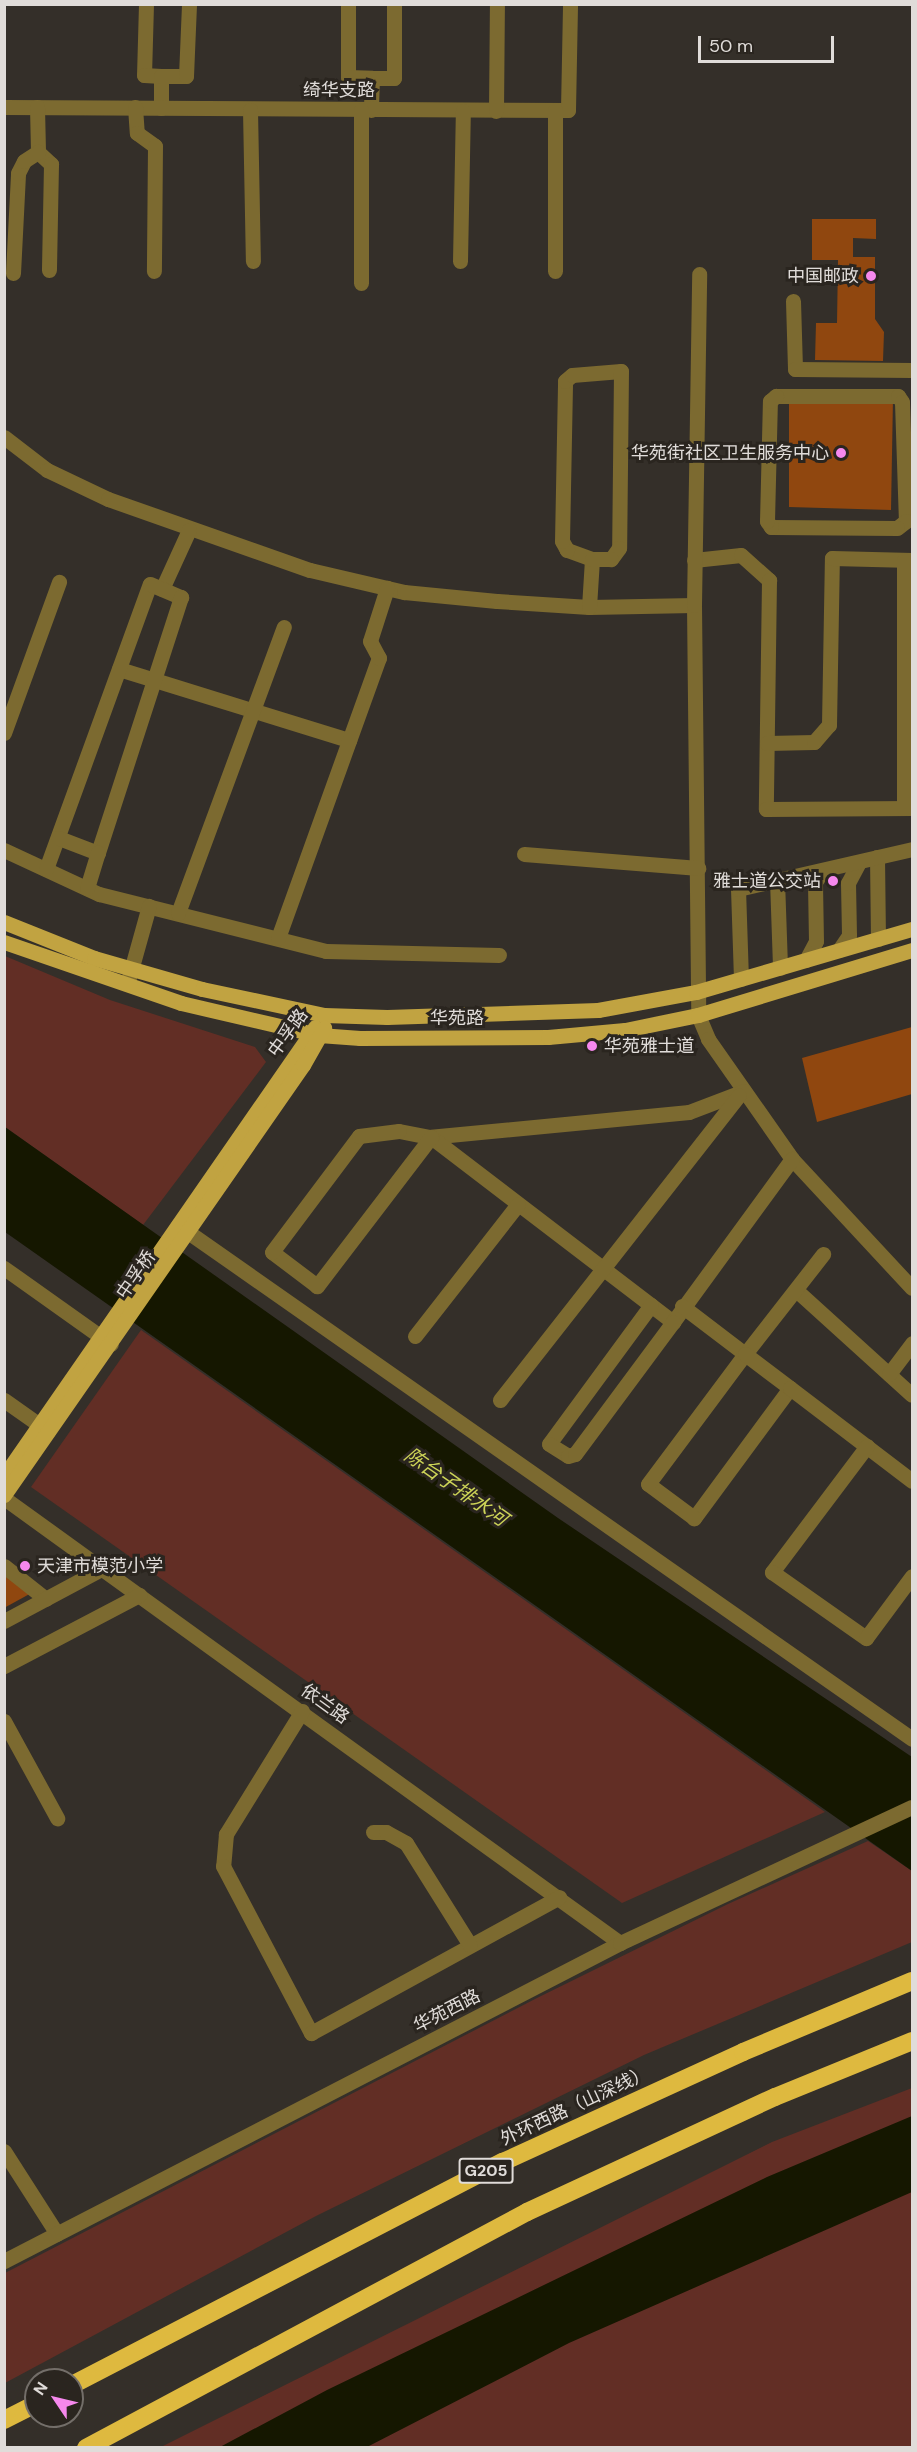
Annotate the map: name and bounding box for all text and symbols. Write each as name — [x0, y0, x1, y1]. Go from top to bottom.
scale bar — [701, 24, 838, 62]
text: 50 m — [709, 34, 753, 58]
street label: 绮华支路 — [303, 79, 375, 101]
place label: 中国邮政 — [787, 265, 859, 287]
marker: 中国邮政 — [864, 269, 878, 283]
place label: 华苑街社区卫生服务中心 — [631, 442, 829, 464]
marker: 华苑街社区卫生服务中心 — [834, 446, 848, 460]
place label: 雅士道公交站 — [713, 870, 821, 892]
marker: 雅士道公交站 — [826, 874, 840, 888]
street label: 中孚路 — [263, 1005, 313, 1061]
street label: 华苑路 — [430, 1007, 484, 1029]
place label: 华苑雅士道 — [604, 1035, 694, 1057]
marker: 华苑雅士道 — [585, 1039, 599, 1053]
street label: 中孚桥 — [112, 1247, 160, 1303]
water label: 陈台子排水河 — [400, 1443, 512, 1531]
place label: 天津市模范小学 — [37, 1555, 163, 1577]
marker: 天津市模范小学 — [18, 1559, 32, 1573]
street label: 依兰路 — [297, 1679, 353, 1729]
street label: 华苑西路 — [410, 1985, 484, 2037]
street label: 外环西路（山深线） — [497, 2062, 653, 2150]
road number: G205 — [458, 2158, 514, 2184]
north arrow — [24, 2368, 84, 2428]
text: N — [29, 2378, 52, 2399]

